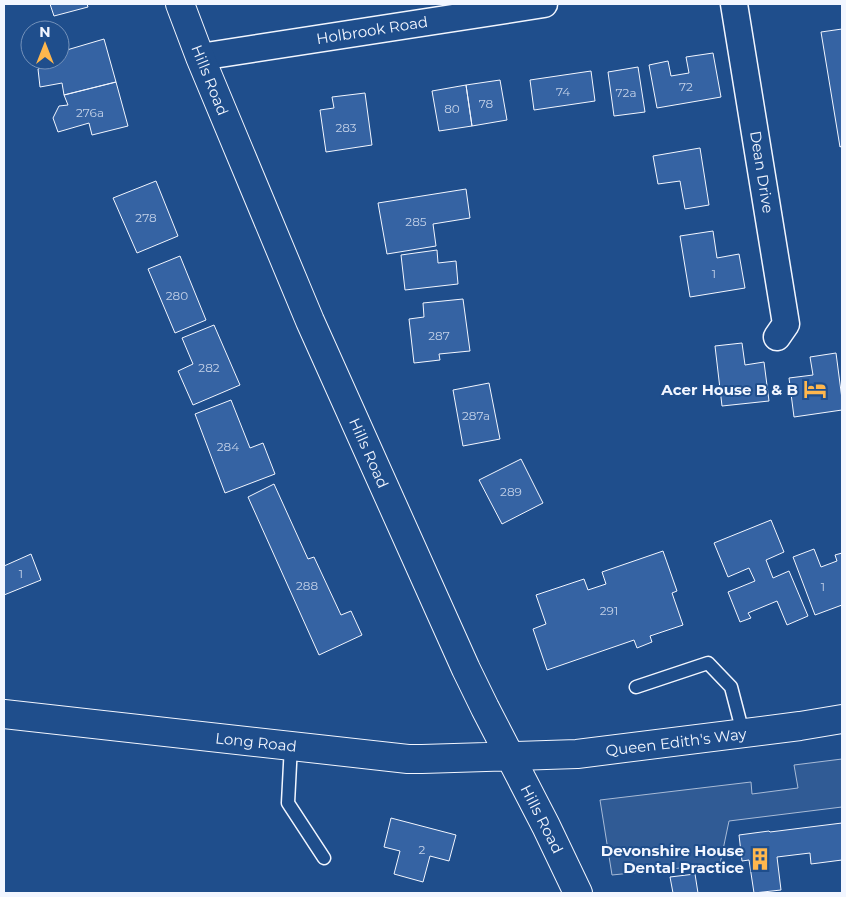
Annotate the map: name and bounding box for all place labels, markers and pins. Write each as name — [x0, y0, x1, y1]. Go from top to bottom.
hotel icon: Acer House B & B — [802, 376, 828, 402]
place label: Acer House B & B — [660, 380, 798, 399]
place label: Devonshire House Dental Practice — [601, 841, 744, 877]
building icon: Devonshire House Dental Practice — [747, 846, 773, 872]

